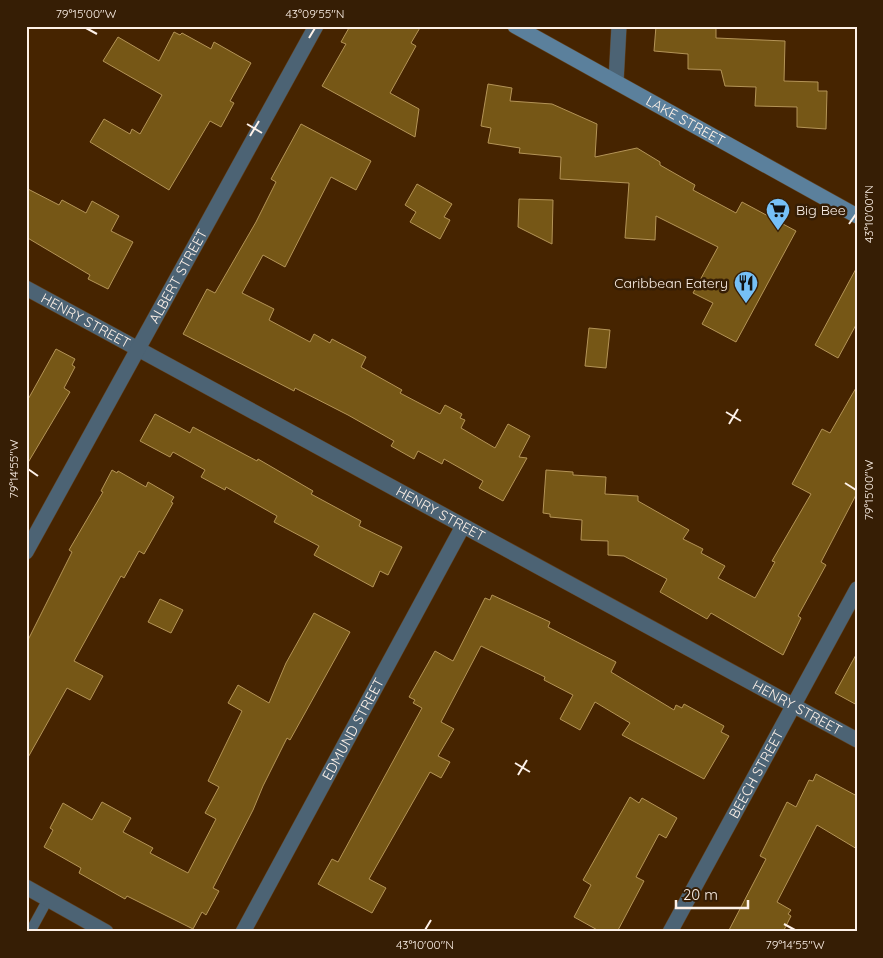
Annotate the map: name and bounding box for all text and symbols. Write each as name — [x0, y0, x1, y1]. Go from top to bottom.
text: 79°15'00"W — [56, 6, 117, 21]
text: 43°09'55"N — [285, 6, 345, 21]
street label: LAKE STREET — [643, 91, 728, 150]
text: 43°10'00"N — [861, 185, 876, 243]
supermarket icon: Big Bee — [765, 197, 791, 231]
place label: Big Bee — [796, 201, 846, 219]
street label: ALBERT STREET — [145, 226, 211, 327]
restaurant icon: Caribbean Eatery — [733, 270, 759, 304]
place label: Caribbean Eatery — [614, 274, 728, 292]
street label: HENRY STREET — [38, 289, 134, 352]
text: 79°14'55"W — [6, 439, 21, 499]
text: 79°15'00"W — [861, 459, 876, 520]
street label: HENRY STREET — [393, 482, 488, 545]
street label: EDMUND STREET — [318, 675, 388, 783]
street label: HENRY STREET — [749, 676, 845, 739]
street label: BEECH STREET — [725, 727, 788, 821]
scale bar — [676, 878, 748, 910]
text: 20 m — [683, 885, 718, 904]
text: 43°10'00"N — [396, 937, 454, 952]
text: 79°14'55"W — [765, 937, 825, 952]

